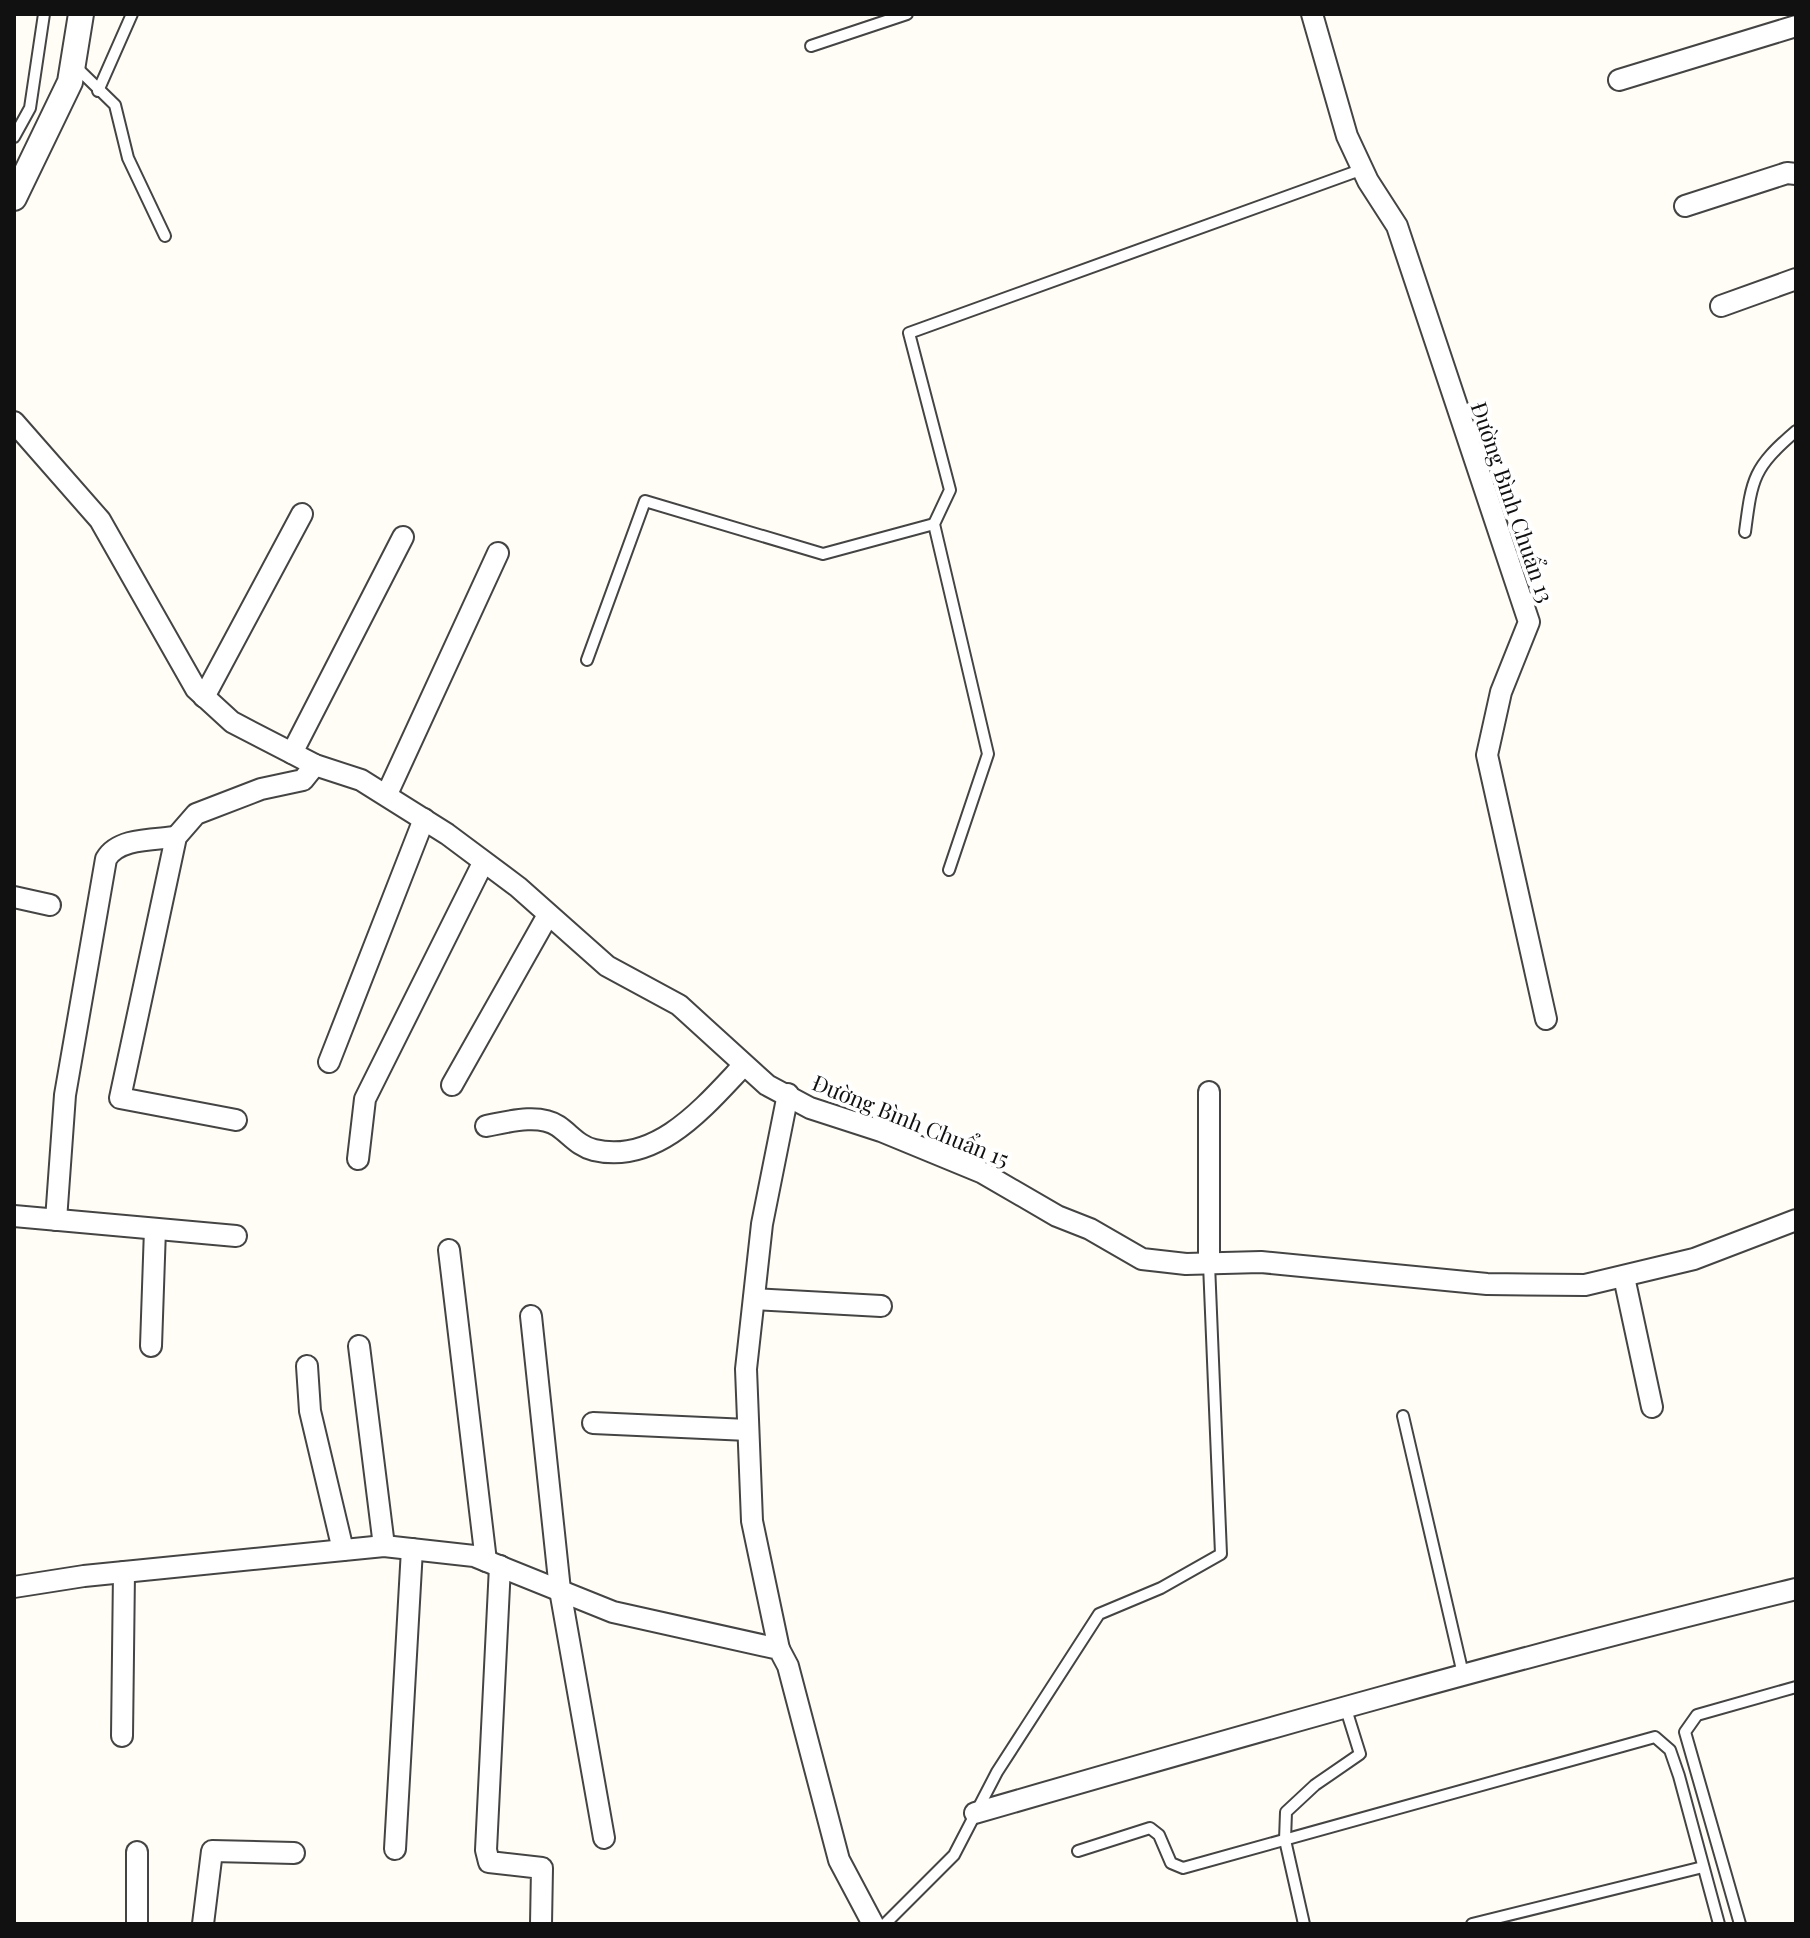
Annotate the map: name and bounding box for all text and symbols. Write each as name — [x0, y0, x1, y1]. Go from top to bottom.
street label: Đường Bình Chuẩn 13 — [1465, 398, 1561, 606]
street label: Đường Bình Chuẩn 15 — [808, 1067, 1014, 1173]

